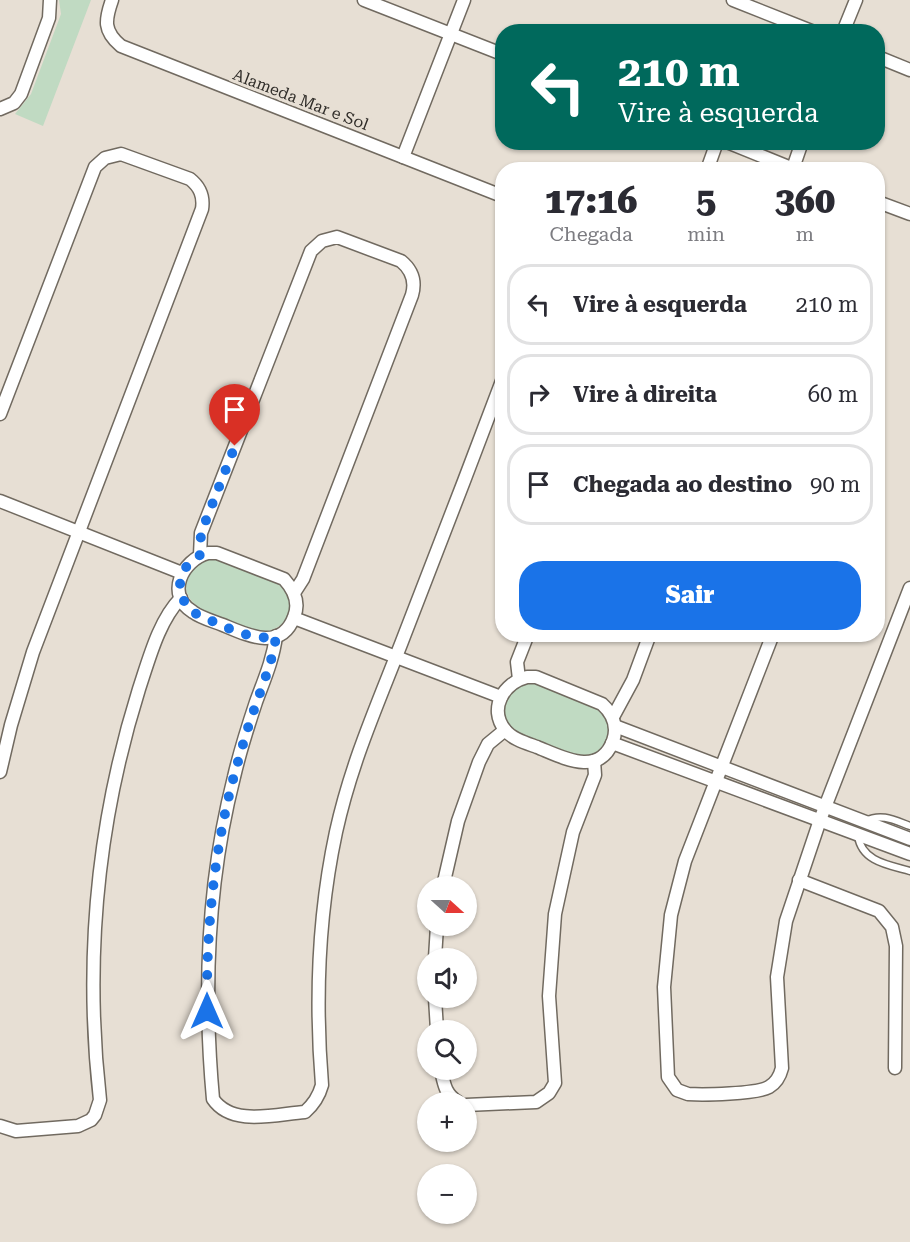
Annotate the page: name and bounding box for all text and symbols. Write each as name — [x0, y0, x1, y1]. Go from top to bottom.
text: 210 m — [618, 47, 740, 96]
icon: left — [519, 48, 597, 126]
street label: Alameda Mar e Sol — [230, 65, 371, 134]
text: Vire à esquerda — [618, 97, 819, 129]
text: 17:16 — [545, 180, 637, 222]
text: 5 — [696, 180, 716, 222]
text: 360 — [775, 180, 835, 222]
text: Chegada — [549, 222, 633, 246]
text: min — [687, 222, 725, 246]
text: m — [796, 222, 814, 246]
icon: left — [522, 288, 555, 321]
text: Vire à esquerda — [573, 292, 747, 317]
text: 210 m — [795, 292, 858, 317]
icon: right — [522, 378, 555, 411]
text: Vire à direita — [573, 382, 717, 407]
text: 60 m — [808, 382, 858, 407]
pin — [209, 384, 260, 446]
icon: arrive — [218, 393, 251, 426]
icon: arrive — [522, 468, 555, 501]
text: Chegada ao destino — [573, 472, 792, 497]
text: 90 m — [810, 472, 860, 497]
button: Sair — [519, 561, 861, 630]
north arrow — [417, 876, 477, 936]
map controls — [417, 876, 477, 1224]
button: sound — [417, 948, 477, 1008]
position arrow — [175, 979, 239, 1043]
button: search — [417, 1020, 477, 1080]
button: + — [417, 1092, 477, 1152]
button: − — [417, 1164, 477, 1224]

